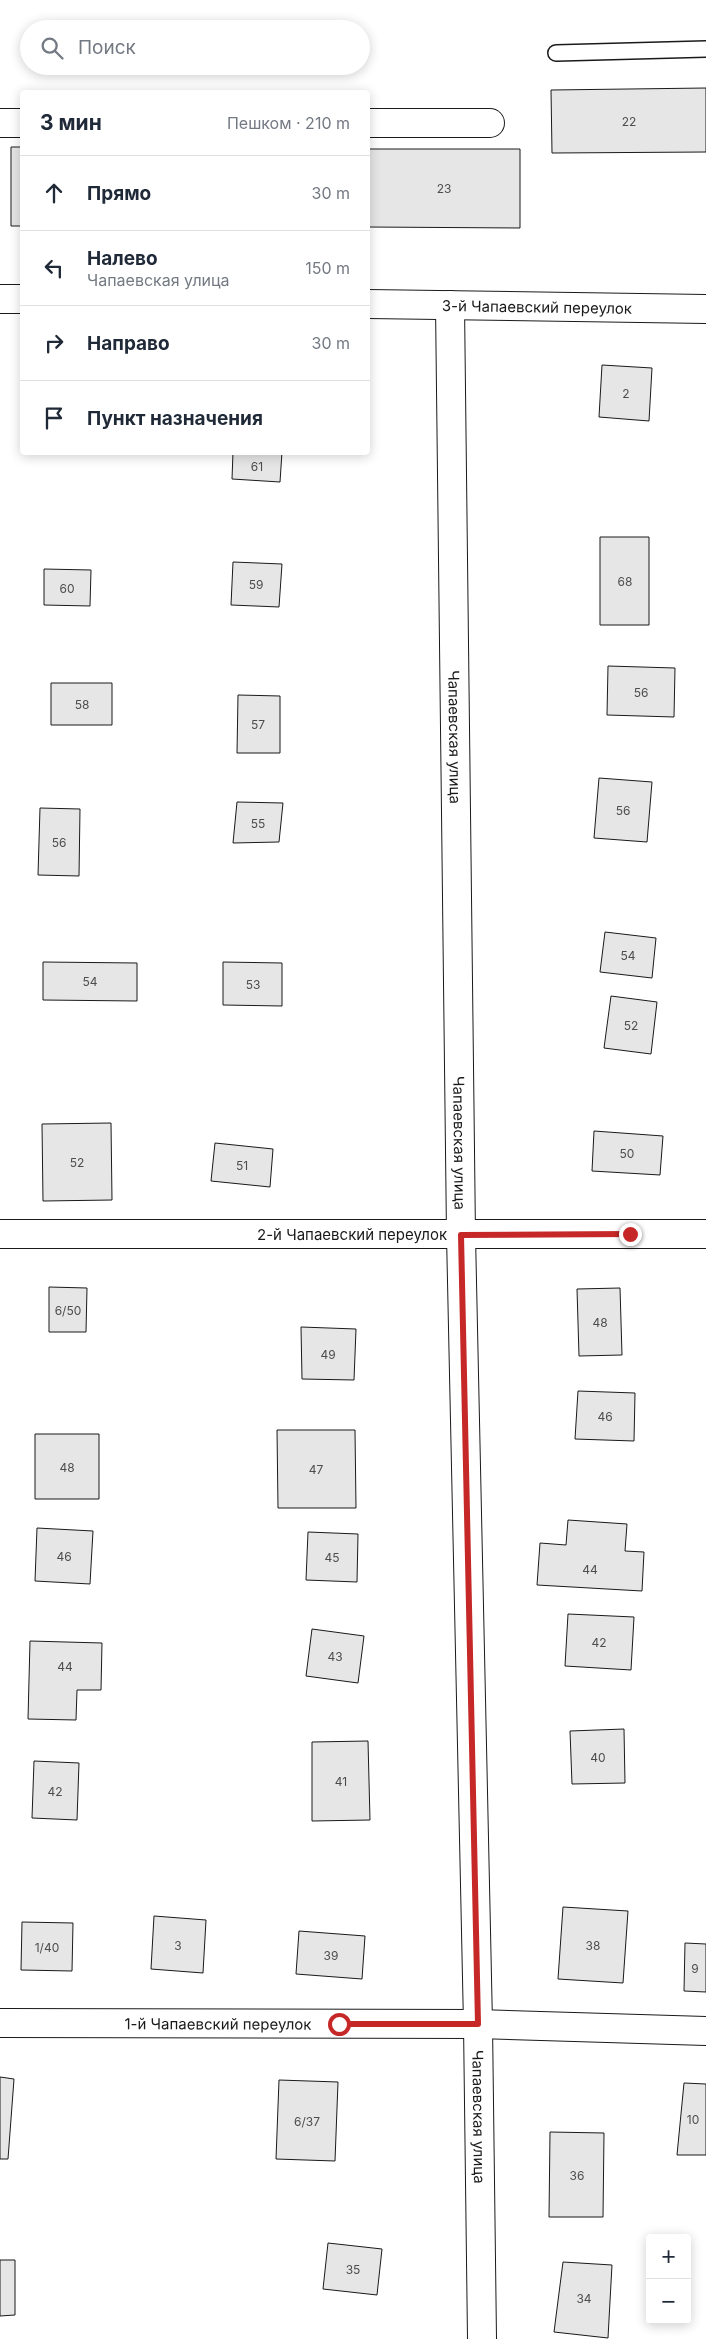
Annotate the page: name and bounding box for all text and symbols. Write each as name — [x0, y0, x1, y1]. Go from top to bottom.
search box — [20, 20, 370, 75]
icon: search — [38, 34, 66, 62]
text: Поиск — [78, 36, 136, 59]
text: 3 мин — [40, 110, 102, 135]
text: Пешком · 210 m — [227, 113, 350, 133]
house number: 22 — [622, 114, 636, 129]
icon: ahead — [40, 179, 68, 207]
house number: 23 — [437, 181, 451, 196]
text: Прямо — [87, 182, 151, 205]
text: 30 m — [312, 183, 350, 203]
text: Налево — [87, 247, 158, 270]
icon: left — [40, 254, 68, 282]
text: 150 m — [305, 258, 350, 278]
text: Чапаевская улица — [87, 270, 230, 290]
street label: 3-й Чапаевский переулок — [442, 296, 632, 317]
icon: right — [40, 329, 68, 357]
text: Направо — [87, 332, 170, 355]
text: 30 m — [312, 333, 350, 353]
house number: 2 — [622, 386, 630, 401]
icon: arrive — [40, 404, 68, 432]
text: Пункт назначения — [87, 407, 263, 430]
house number: 61 — [251, 459, 263, 474]
house number: 68 — [618, 574, 632, 589]
house number: 59 — [249, 577, 263, 592]
house number: 60 — [59, 581, 75, 596]
street label: Чапаевская улица — [445, 670, 465, 804]
house number: 56 — [634, 685, 648, 700]
house number: 58 — [75, 697, 89, 712]
house number: 57 — [251, 717, 265, 732]
house number: 56 — [616, 803, 630, 818]
house number: 55 — [251, 816, 265, 831]
house number: 56 — [52, 835, 66, 850]
house number: 54 — [620, 948, 636, 963]
house number: 54 — [82, 974, 98, 989]
house number: 53 — [246, 977, 260, 992]
house number: 52 — [624, 1018, 638, 1033]
street label: Чапаевская улица — [450, 1076, 470, 1210]
house number: 50 — [620, 1146, 634, 1161]
house number: 52 — [70, 1155, 84, 1170]
house number: 51 — [236, 1158, 248, 1173]
route end — [619, 1223, 642, 1246]
street label: 2-й Чапаевский переулок — [257, 1225, 447, 1244]
house number: 6/50 — [55, 1303, 81, 1318]
house number: 48 — [592, 1315, 608, 1330]
house number: 49 — [320, 1347, 336, 1362]
house number: 46 — [597, 1409, 613, 1424]
house number: 48 — [59, 1460, 75, 1475]
house number: 47 — [309, 1462, 323, 1477]
house number: 46 — [56, 1549, 72, 1564]
house number: 45 — [324, 1550, 340, 1565]
house number: 44 — [582, 1562, 598, 1577]
house number: 42 — [591, 1635, 607, 1650]
house number: 43 — [327, 1649, 343, 1664]
house number: 44 — [57, 1659, 73, 1674]
house number: 40 — [590, 1750, 606, 1765]
house number: 41 — [335, 1774, 347, 1789]
house number: 42 — [47, 1784, 63, 1799]
house number: 3 — [174, 1938, 182, 1953]
house number: 38 — [586, 1938, 600, 1953]
house number: 1/40 — [35, 1940, 59, 1955]
house number: 39 — [324, 1948, 338, 1963]
house number: 9 — [691, 1961, 699, 1976]
route start — [328, 2013, 351, 2036]
street label: 1-й Чапаевский переулок — [124, 2014, 312, 2033]
street label: Чапаевская улица — [469, 2050, 490, 2184]
house number: 10 — [687, 2112, 699, 2127]
house number: 6/37 — [294, 2114, 320, 2129]
house number: 36 — [570, 2168, 584, 2183]
map controls — [646, 2234, 691, 2324]
button: + — [646, 2234, 691, 2279]
house number: 35 — [346, 2262, 360, 2277]
button: − — [646, 2279, 691, 2324]
house number: 34 — [576, 2291, 592, 2306]

